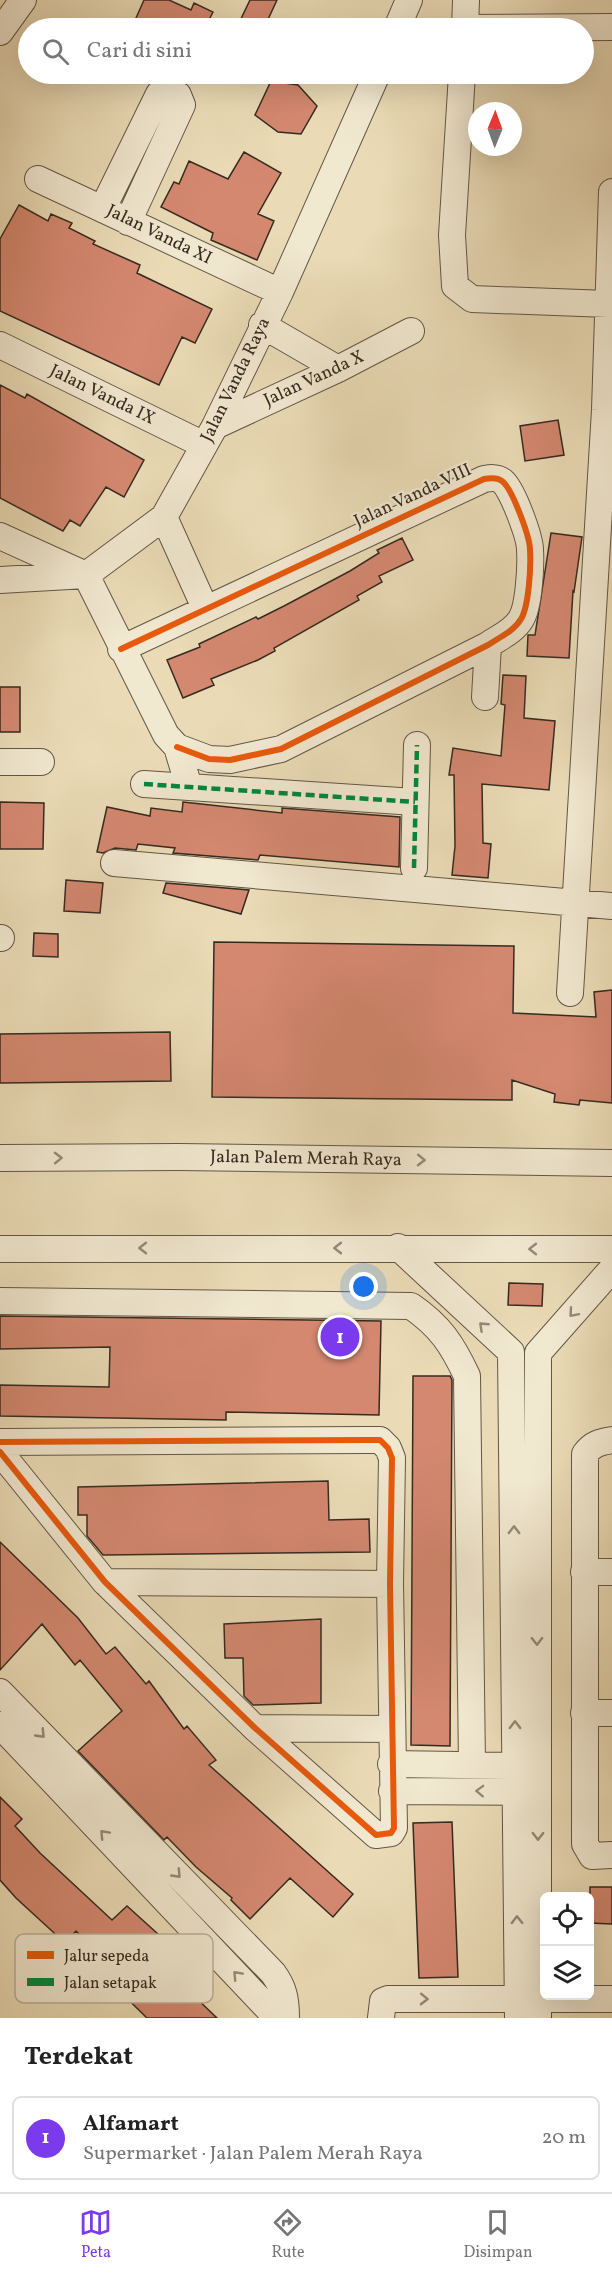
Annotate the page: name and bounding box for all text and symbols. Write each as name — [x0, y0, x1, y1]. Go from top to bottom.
search box — [18, 18, 594, 84]
icon: search — [39, 35, 72, 68]
text: Cari di sini — [87, 36, 192, 67]
north arrow — [468, 102, 522, 156]
street label: Jalan Vanda XI — [102, 199, 216, 271]
street label: Jalan Vanda Raya — [195, 314, 277, 446]
street label: Jalan Vanda X — [260, 345, 368, 413]
street label: Jalan Vanda IX — [45, 359, 159, 431]
street label: Jalan Vanda VIII — [350, 458, 476, 534]
street label: Jalan Palem Merah Raya — [210, 1145, 402, 1173]
one-way arrow — [54, 1152, 63, 1164]
one-way arrow — [417, 1154, 426, 1166]
one-way arrow — [138, 1242, 147, 1254]
one-way arrow — [333, 1242, 342, 1254]
one-way arrow — [528, 1243, 537, 1255]
your location — [349, 1272, 378, 1301]
one-way arrow — [570, 1306, 581, 1317]
pin: 1 — [320, 1314, 360, 1360]
one-way arrow — [479, 1322, 490, 1333]
one-way arrow — [508, 1525, 520, 1534]
one-way arrow — [531, 1637, 543, 1646]
one-way arrow — [509, 1720, 521, 1729]
one-way arrow — [34, 1728, 45, 1738]
one-way arrow — [475, 1785, 484, 1798]
one-way arrow — [100, 1830, 111, 1841]
one-way arrow — [532, 1832, 544, 1841]
one-way arrow — [170, 1867, 181, 1877]
map controls — [540, 1892, 594, 2000]
button: locate — [540, 1892, 594, 1946]
one-way arrow — [511, 1915, 523, 1924]
legend — [15, 1934, 213, 2003]
text: Jalur sepeda — [64, 1946, 149, 1968]
button: layers — [540, 1946, 594, 2000]
one-way arrow — [234, 1972, 245, 1983]
text: Jalan setapak — [64, 1973, 157, 1995]
one-way arrow — [419, 1993, 428, 2005]
text: Terdekat — [24, 2039, 133, 2075]
text: Alfamart — [83, 2109, 179, 2140]
text: 1 — [41, 2124, 50, 2152]
text: 20 m — [542, 2124, 586, 2152]
text: Supermarket · Jalan Palem Merah Raya — [83, 2140, 423, 2168]
tab: Peta — [79, 2206, 112, 2264]
tab: Rute — [271, 2206, 304, 2264]
tab: Disimpan — [463, 2206, 532, 2264]

